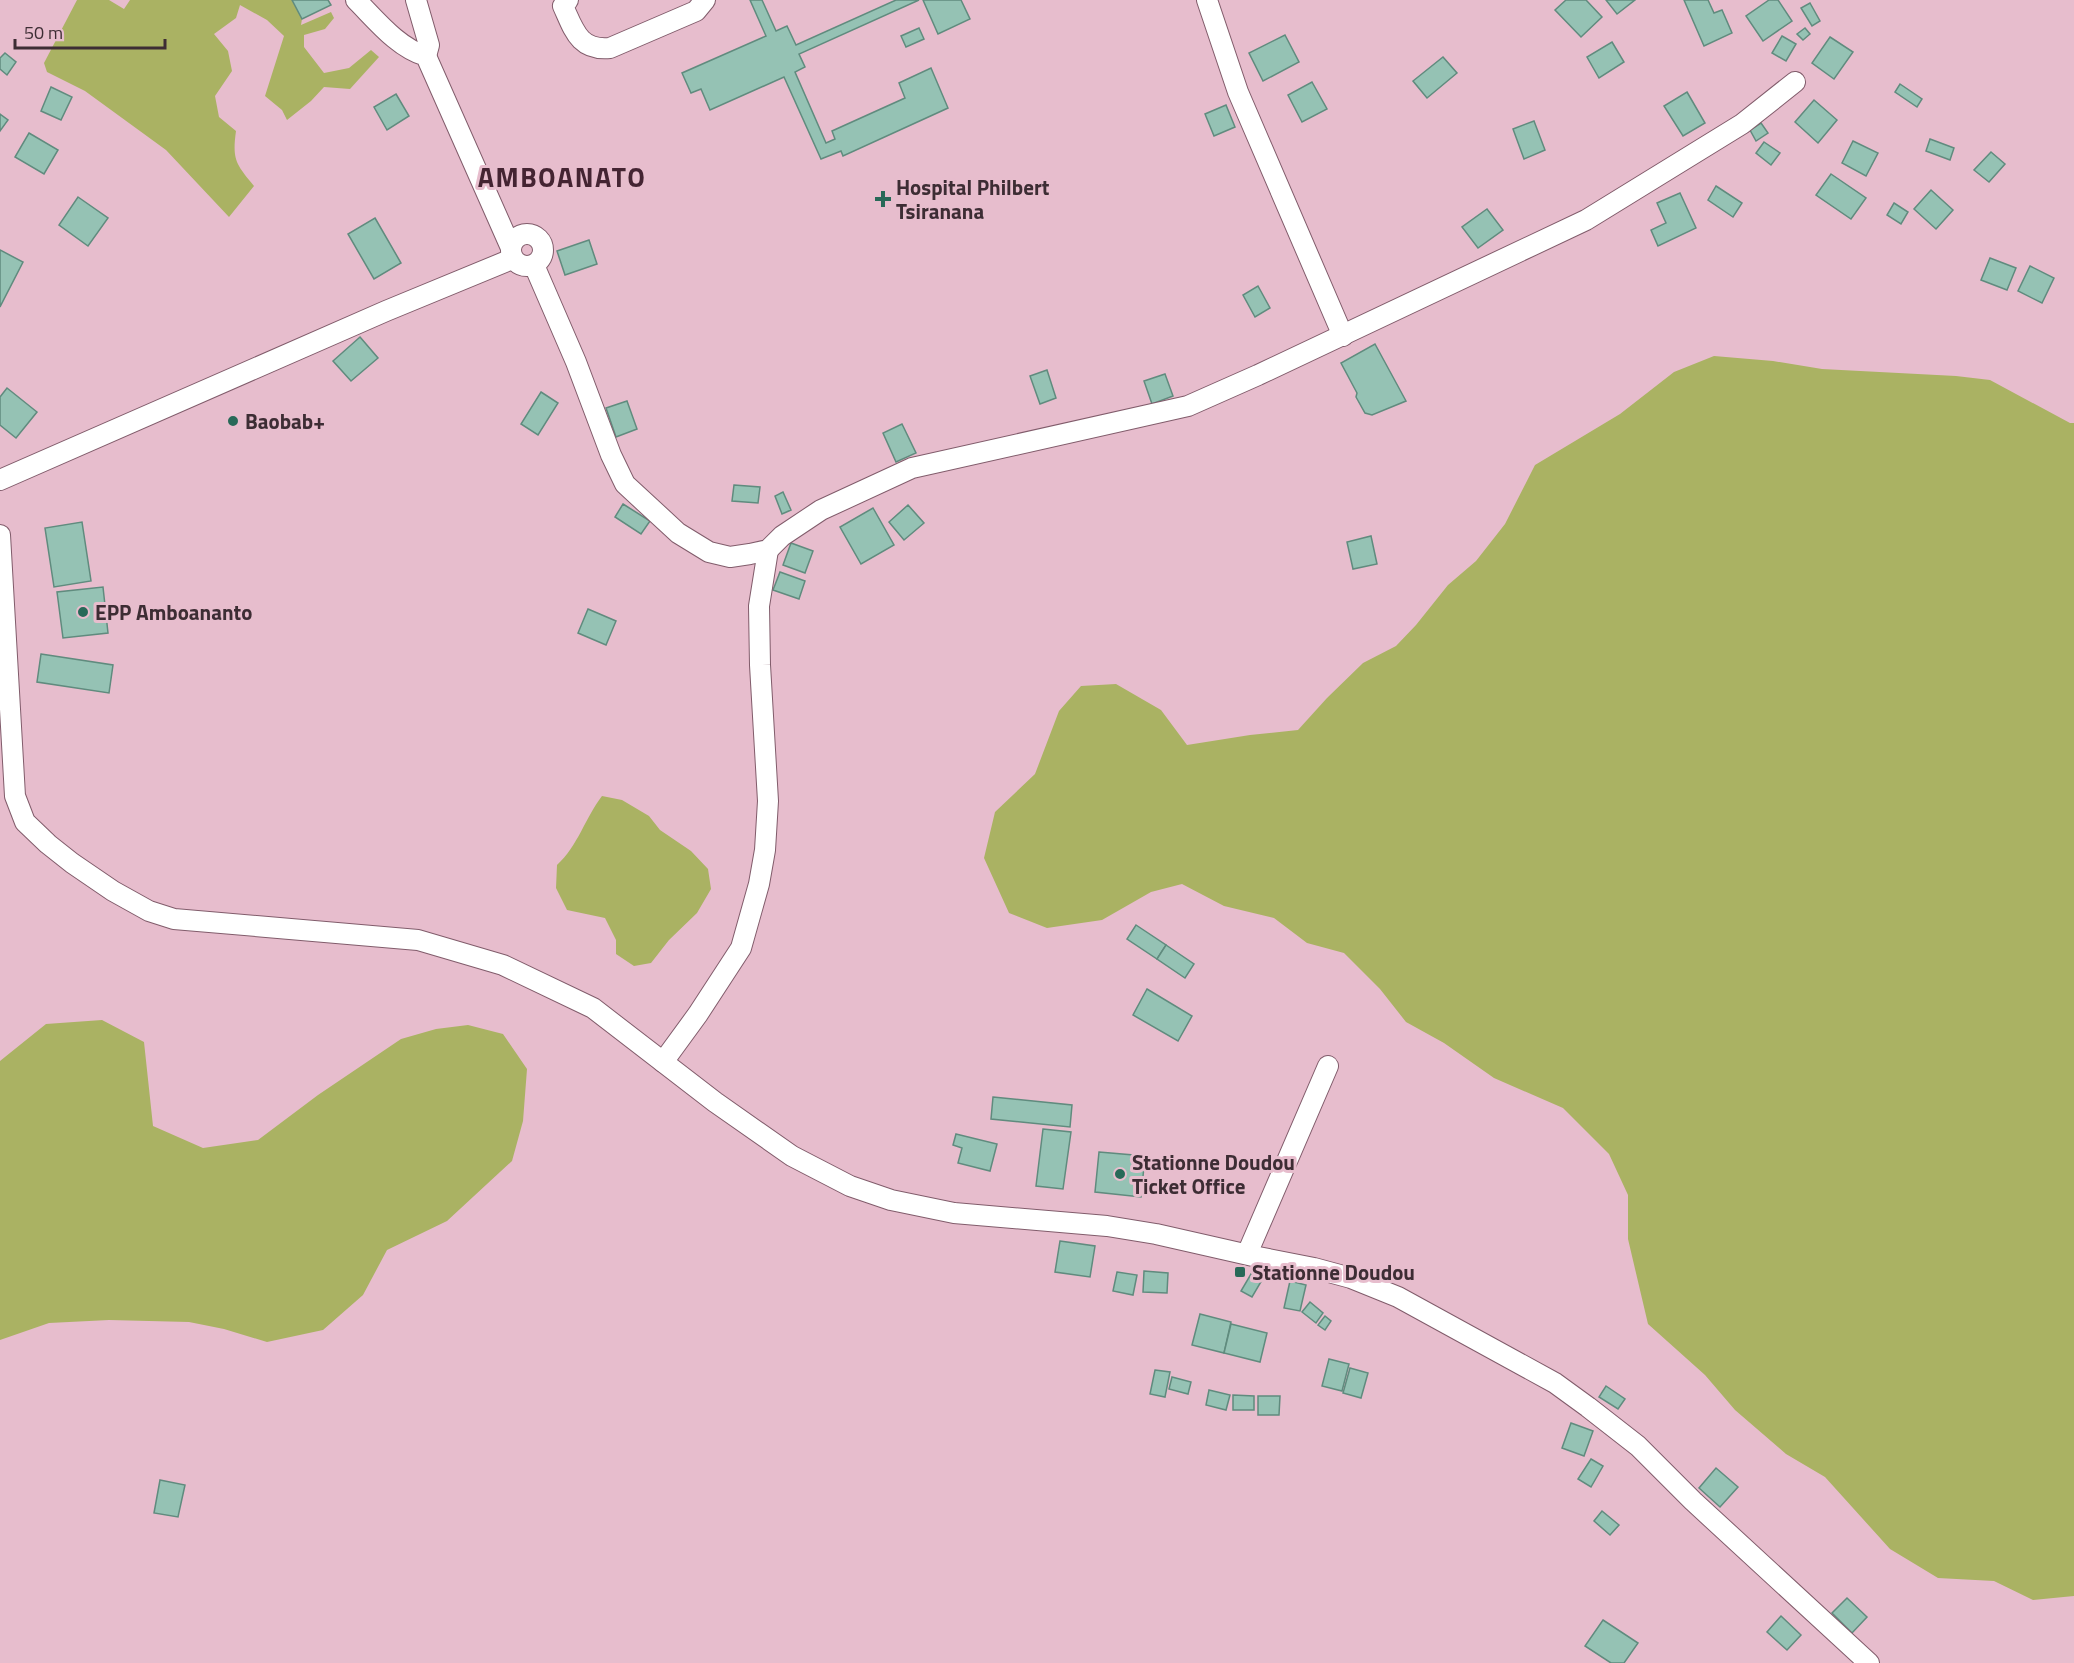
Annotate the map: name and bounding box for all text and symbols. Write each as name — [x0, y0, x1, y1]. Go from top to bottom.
scale bar — [15, 12, 165, 50]
text: 50 m — [24, 19, 63, 46]
district label: AMBOANATO — [478, 156, 646, 197]
place label: Hospital Philbert Tsiranana — [896, 171, 1050, 227]
marker: Hospital Philbert Tsiranana — [874, 190, 892, 208]
place label: Baobab+ — [245, 405, 325, 437]
marker: Baobab+ — [226, 414, 240, 428]
place label: EPP Amboananto — [95, 596, 252, 628]
marker: EPP Amboananto — [76, 605, 90, 619]
place label: Stationne Doudou Ticket Office — [1132, 1146, 1295, 1202]
marker: Stationne Doudou Ticket Office — [1113, 1167, 1127, 1181]
place label: Stationne Doudou — [1252, 1256, 1415, 1288]
marker: Stationne Doudou — [1233, 1265, 1247, 1279]

